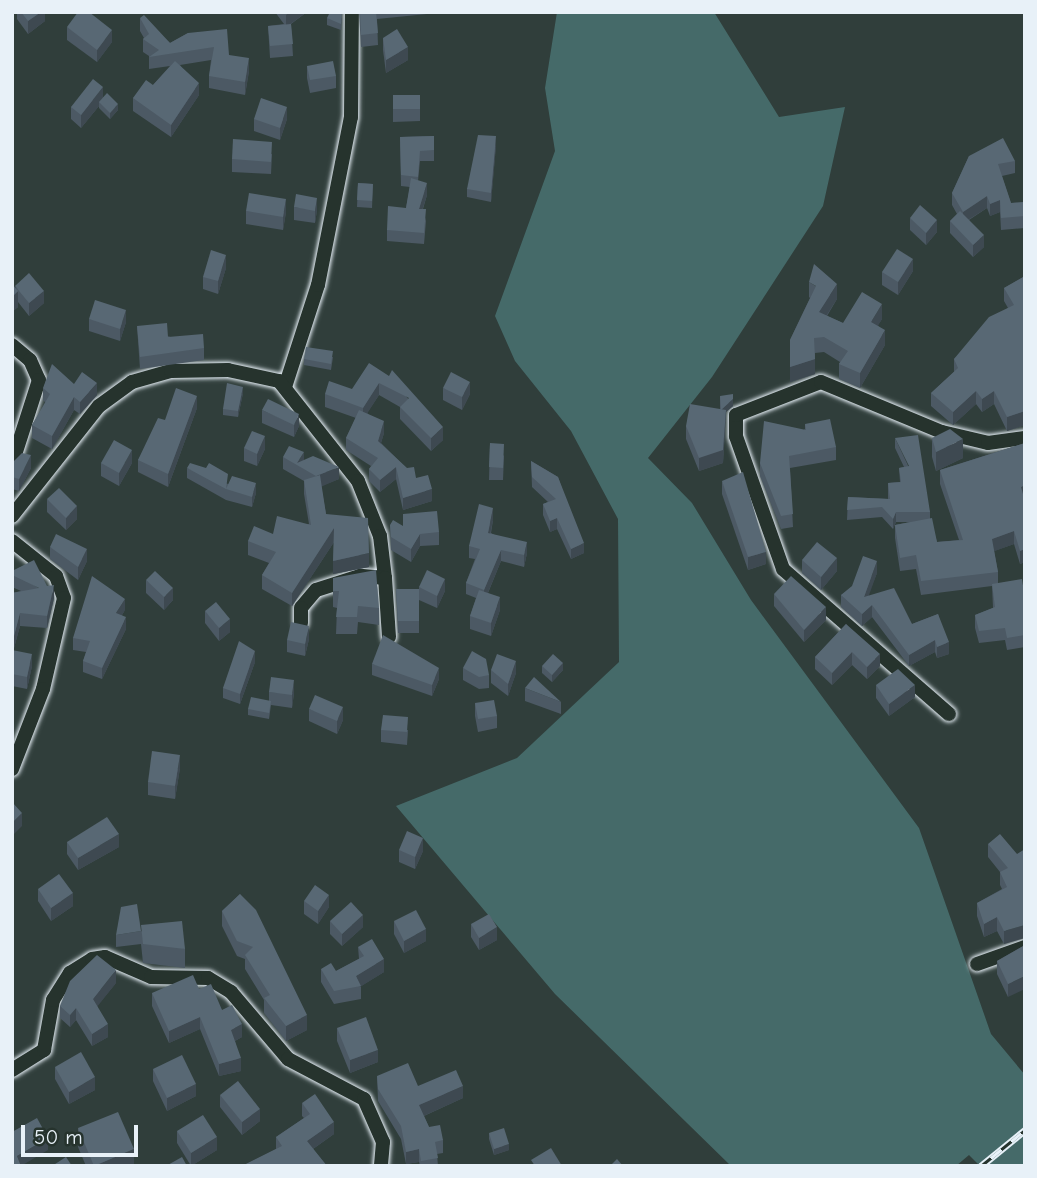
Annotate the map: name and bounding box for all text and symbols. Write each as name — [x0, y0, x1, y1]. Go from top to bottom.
scale bar — [24, 1112, 142, 1156]
text: 50 m — [34, 1125, 83, 1149]

